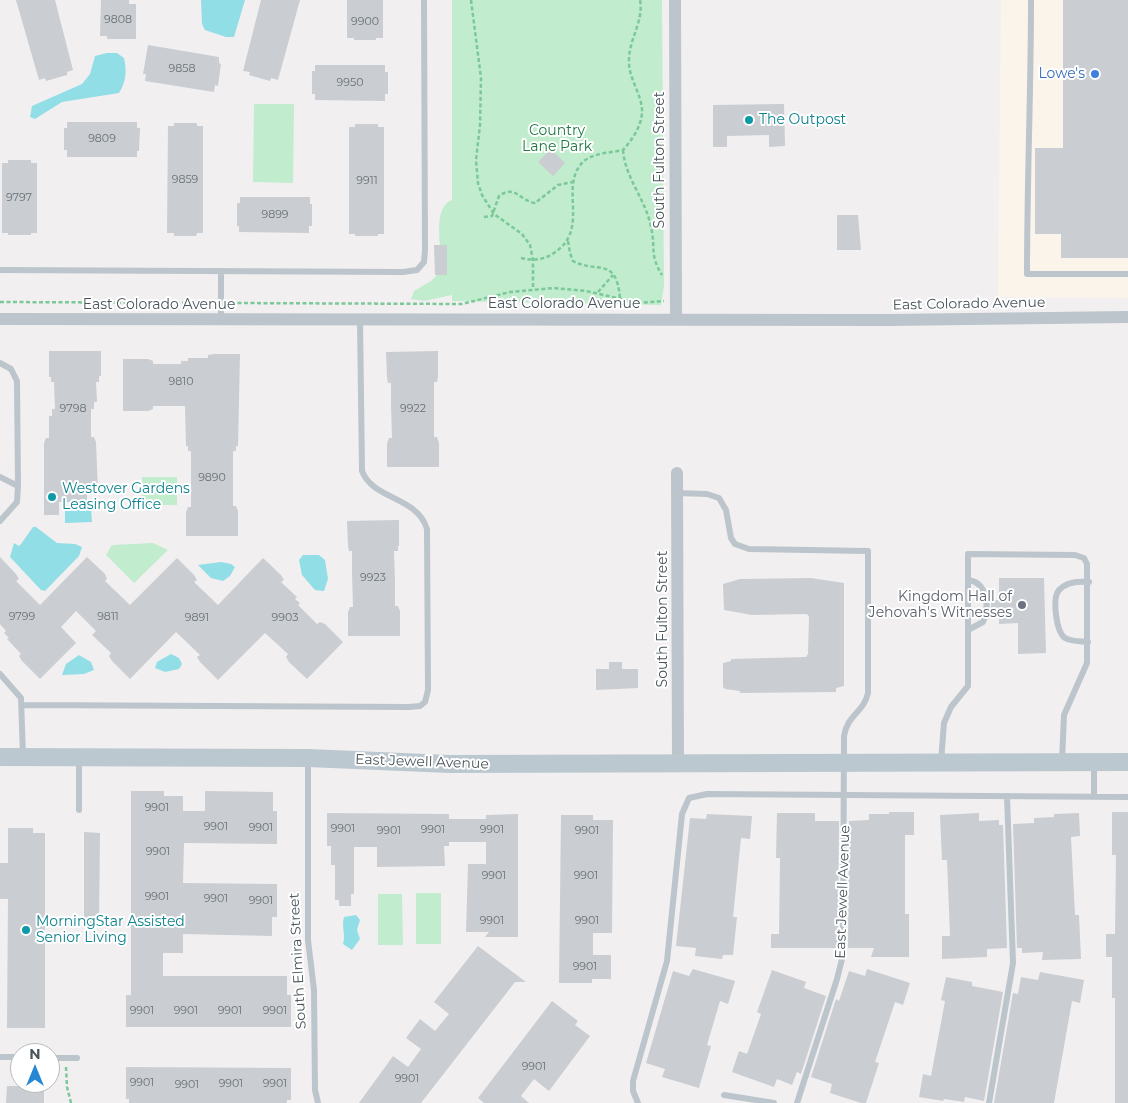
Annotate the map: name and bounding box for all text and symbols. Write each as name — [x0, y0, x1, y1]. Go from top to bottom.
house number: 9808 — [104, 13, 132, 27]
house number: 9900 — [351, 15, 379, 29]
house number: 9858 — [169, 62, 195, 76]
place label: Lowe's — [1038, 66, 1085, 82]
marker: Lowe's — [1089, 68, 1101, 80]
house number: 9950 — [337, 76, 363, 90]
street label: South Fulton Street — [652, 92, 668, 228]
place label: The Outpost — [759, 112, 846, 128]
marker: The Outpost — [743, 114, 755, 126]
park label: Country Lane Park — [522, 123, 592, 156]
house number: 9809 — [88, 132, 116, 146]
house number: 9859 — [172, 173, 198, 187]
house number: 9911 — [356, 174, 378, 188]
house number: 9797 — [6, 191, 32, 205]
house number: 9899 — [261, 208, 289, 222]
street label: East Colorado Avenue — [893, 294, 1045, 314]
street label: East Colorado Avenue — [488, 296, 640, 312]
street label: East Colorado Avenue — [83, 297, 235, 313]
house number: 9810 — [169, 375, 193, 389]
house number: 9798 — [60, 402, 86, 416]
house number: 9922 — [400, 402, 426, 416]
house number: 9890 — [198, 471, 226, 485]
place label: Westover Gardens Leasing Office — [62, 481, 190, 514]
marker: Westover Gardens Leasing Office — [46, 491, 58, 503]
street label: South Fulton Street — [655, 551, 671, 687]
house number: 9923 — [360, 571, 386, 585]
place label: Kingdom Hall of Jehovah's Witnesses — [869, 589, 1012, 622]
marker: Kingdom Hall of Jehovah's Witnesses — [1016, 599, 1028, 611]
house number: 9799 — [9, 610, 35, 624]
house number: 9811 — [97, 610, 119, 624]
house number: 9891 — [185, 611, 209, 625]
house number: 9903 — [272, 611, 298, 625]
street label: East Jewell Avenue — [355, 751, 489, 773]
house number: 9901 — [145, 801, 169, 815]
house number: 9901 — [204, 820, 228, 834]
house number: 9901 — [249, 821, 273, 835]
house number: 9901 — [331, 822, 355, 836]
house number: 9901 — [421, 823, 445, 837]
house number: 9901 — [480, 823, 504, 837]
house number: 9901 — [377, 824, 401, 838]
house number: 9901 — [575, 824, 599, 838]
street label: East Jewell Avenue — [832, 825, 854, 959]
house number: 9901 — [146, 845, 170, 859]
house number: 9901 — [482, 869, 506, 883]
house number: 9901 — [574, 869, 598, 883]
house number: 9901 — [145, 890, 169, 904]
house number: 9901 — [204, 892, 228, 906]
street label: South Elmira Street — [286, 892, 310, 1030]
house number: 9901 — [249, 894, 273, 908]
place label: MorningStar Assisted Senior Living — [36, 914, 185, 946]
house number: 9901 — [480, 914, 504, 928]
house number: 9901 — [575, 914, 599, 928]
marker: MorningStar Assisted Senior Living — [20, 924, 32, 936]
house number: 9901 — [573, 960, 597, 974]
house number: 9901 — [130, 1004, 154, 1018]
house number: 9901 — [174, 1004, 198, 1018]
house number: 9901 — [218, 1004, 242, 1018]
house number: 9901 — [263, 1004, 287, 1018]
north arrow — [10, 1043, 60, 1093]
text: N — [29, 1045, 41, 1063]
house number: 9901 — [522, 1060, 546, 1074]
house number: 9901 — [395, 1072, 419, 1086]
house number: 9901 — [130, 1076, 154, 1090]
house number: 9901 — [219, 1077, 243, 1091]
house number: 9901 — [263, 1077, 287, 1091]
house number: 9901 — [175, 1078, 199, 1092]

